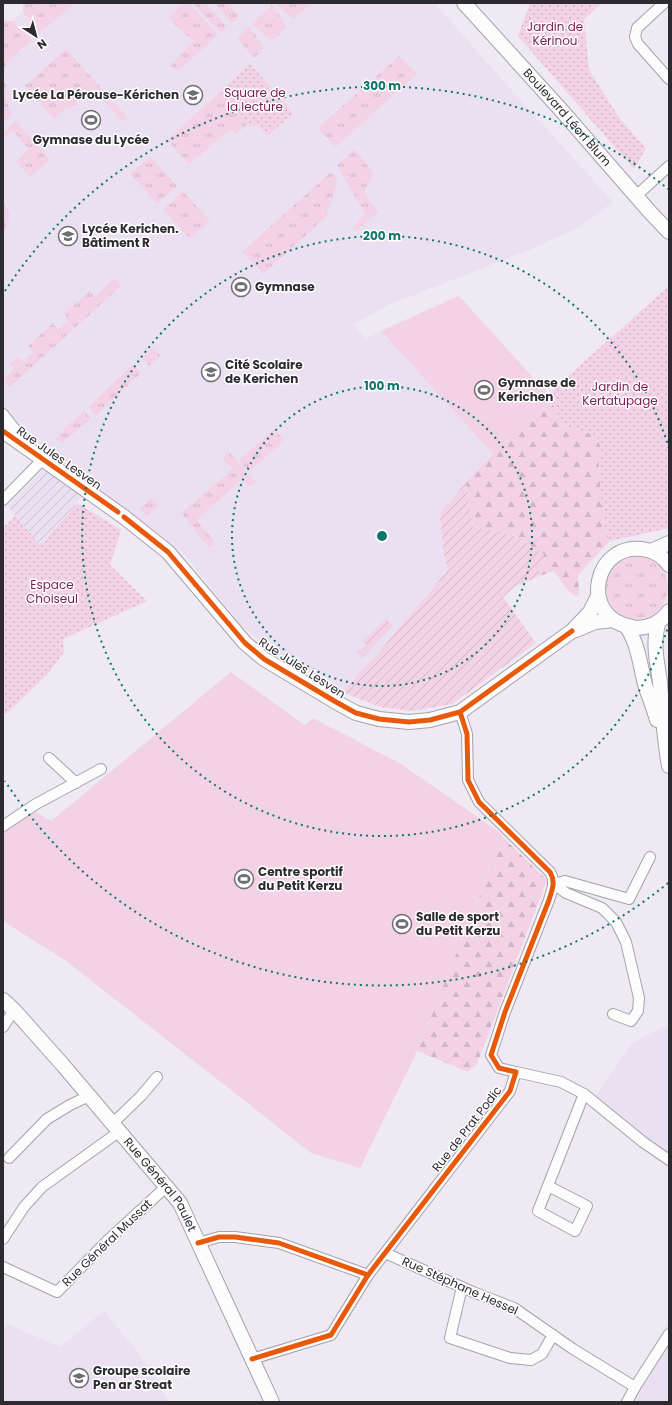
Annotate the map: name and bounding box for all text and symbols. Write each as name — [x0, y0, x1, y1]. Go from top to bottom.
north arrow — [16, 16, 56, 56]
park label: Jardin de Kérinou — [527, 18, 583, 49]
text: N — [34, 35, 50, 53]
street label: Boulevard Léon Blum — [519, 65, 615, 170]
text: 300 m — [363, 77, 401, 94]
school or university icon: Lycée La Pérouse-Kérichen — [182, 84, 204, 106]
park label: Square de la lecture — [224, 84, 286, 115]
place label: Lycée La Pérouse-Kérichen — [13, 86, 179, 103]
sports icon: Gymnase du Lycée — [80, 109, 102, 131]
place label: Gymnase du Lycée — [33, 131, 150, 148]
place label: Lycée Kerichen. Bâtiment R — [82, 220, 179, 251]
school or university icon: Lycée Kerichen. Bâtiment R — [57, 225, 79, 247]
text: 200 m — [363, 227, 401, 244]
sports icon: Gymnase — [230, 276, 252, 298]
place label: Gymnase — [255, 278, 315, 295]
place label: Cité Scolaire de Kerichen — [225, 356, 303, 387]
school or university icon: Cité Scolaire de Kerichen — [200, 361, 222, 383]
place label: Gymnase de Kerichen — [498, 374, 576, 405]
text: 100 m — [364, 377, 400, 394]
park label: Jardin de Kertatupage — [582, 378, 658, 409]
sports icon: Gymnase de Kerichen — [473, 379, 495, 401]
street label: Rue Jules Lesven — [13, 422, 105, 493]
centre of rings — [375, 529, 389, 543]
park label: Espace Choiseul — [26, 576, 78, 607]
street label: Rue Jules Lesven — [256, 633, 349, 702]
place label: Centre sportif du Petit Kerzu — [258, 863, 344, 894]
sports icon: Centre sportif du Petit Kerzu — [233, 868, 255, 890]
place label: Salle de sport du Petit Kerzu — [416, 908, 500, 939]
sports icon: Salle de sport du Petit Kerzu — [391, 913, 413, 935]
street label: Rue de Prat Podic — [428, 1082, 505, 1175]
street label: Rue Général Paulet — [120, 1134, 201, 1234]
street label: Rue Général Mussat — [58, 1195, 155, 1290]
street label: Rue Stéphane Hessel — [399, 1252, 521, 1319]
place label: Groupe scolaire Pen ar Streat — [93, 1362, 191, 1393]
school or university icon: Groupe scolaire Pen ar Streat — [68, 1367, 90, 1389]

